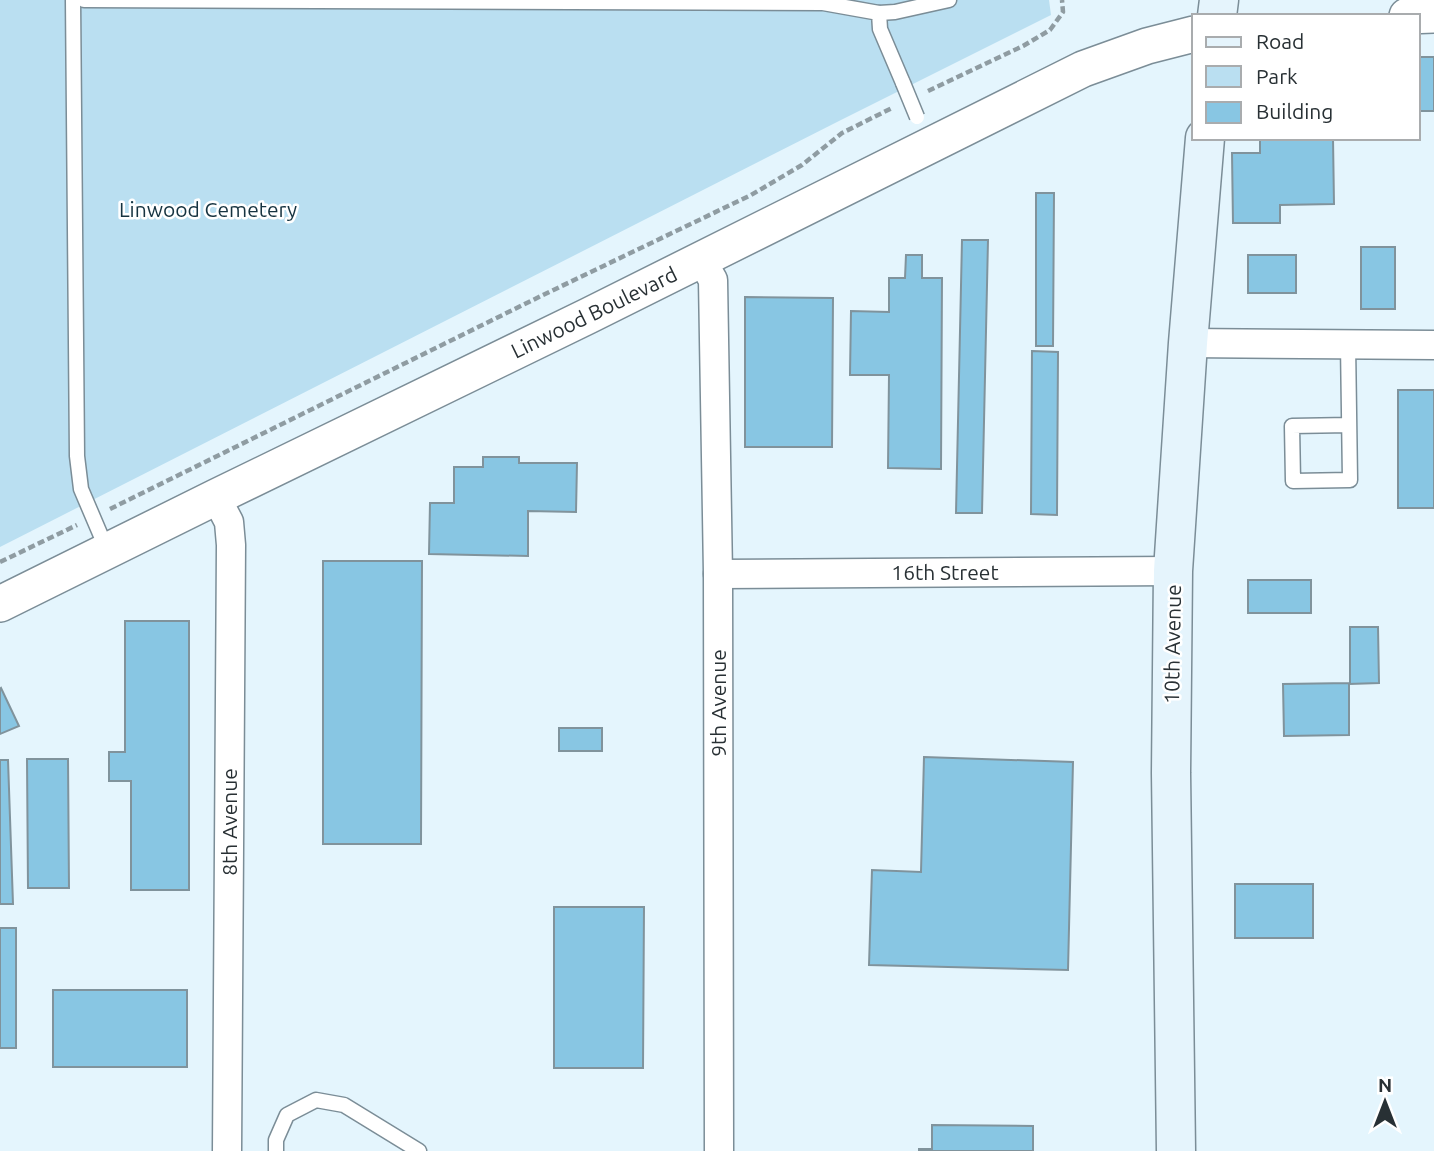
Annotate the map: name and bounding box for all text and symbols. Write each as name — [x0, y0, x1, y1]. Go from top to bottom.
legend — [1192, 14, 1420, 140]
text: Road — [1256, 29, 1304, 53]
text: Park — [1256, 64, 1298, 88]
text: Building — [1256, 99, 1333, 123]
park label: Linwood Cemetery — [119, 197, 297, 221]
street label: Linwood Boulevard — [507, 261, 681, 363]
street label: 16th Street — [891, 560, 999, 584]
street label: 10th Avenue — [1159, 584, 1185, 704]
street label: 9th Avenue — [706, 649, 730, 757]
street label: 8th Avenue — [217, 768, 241, 876]
north arrow — [1350, 1067, 1420, 1137]
text: N — [1378, 1074, 1392, 1096]

